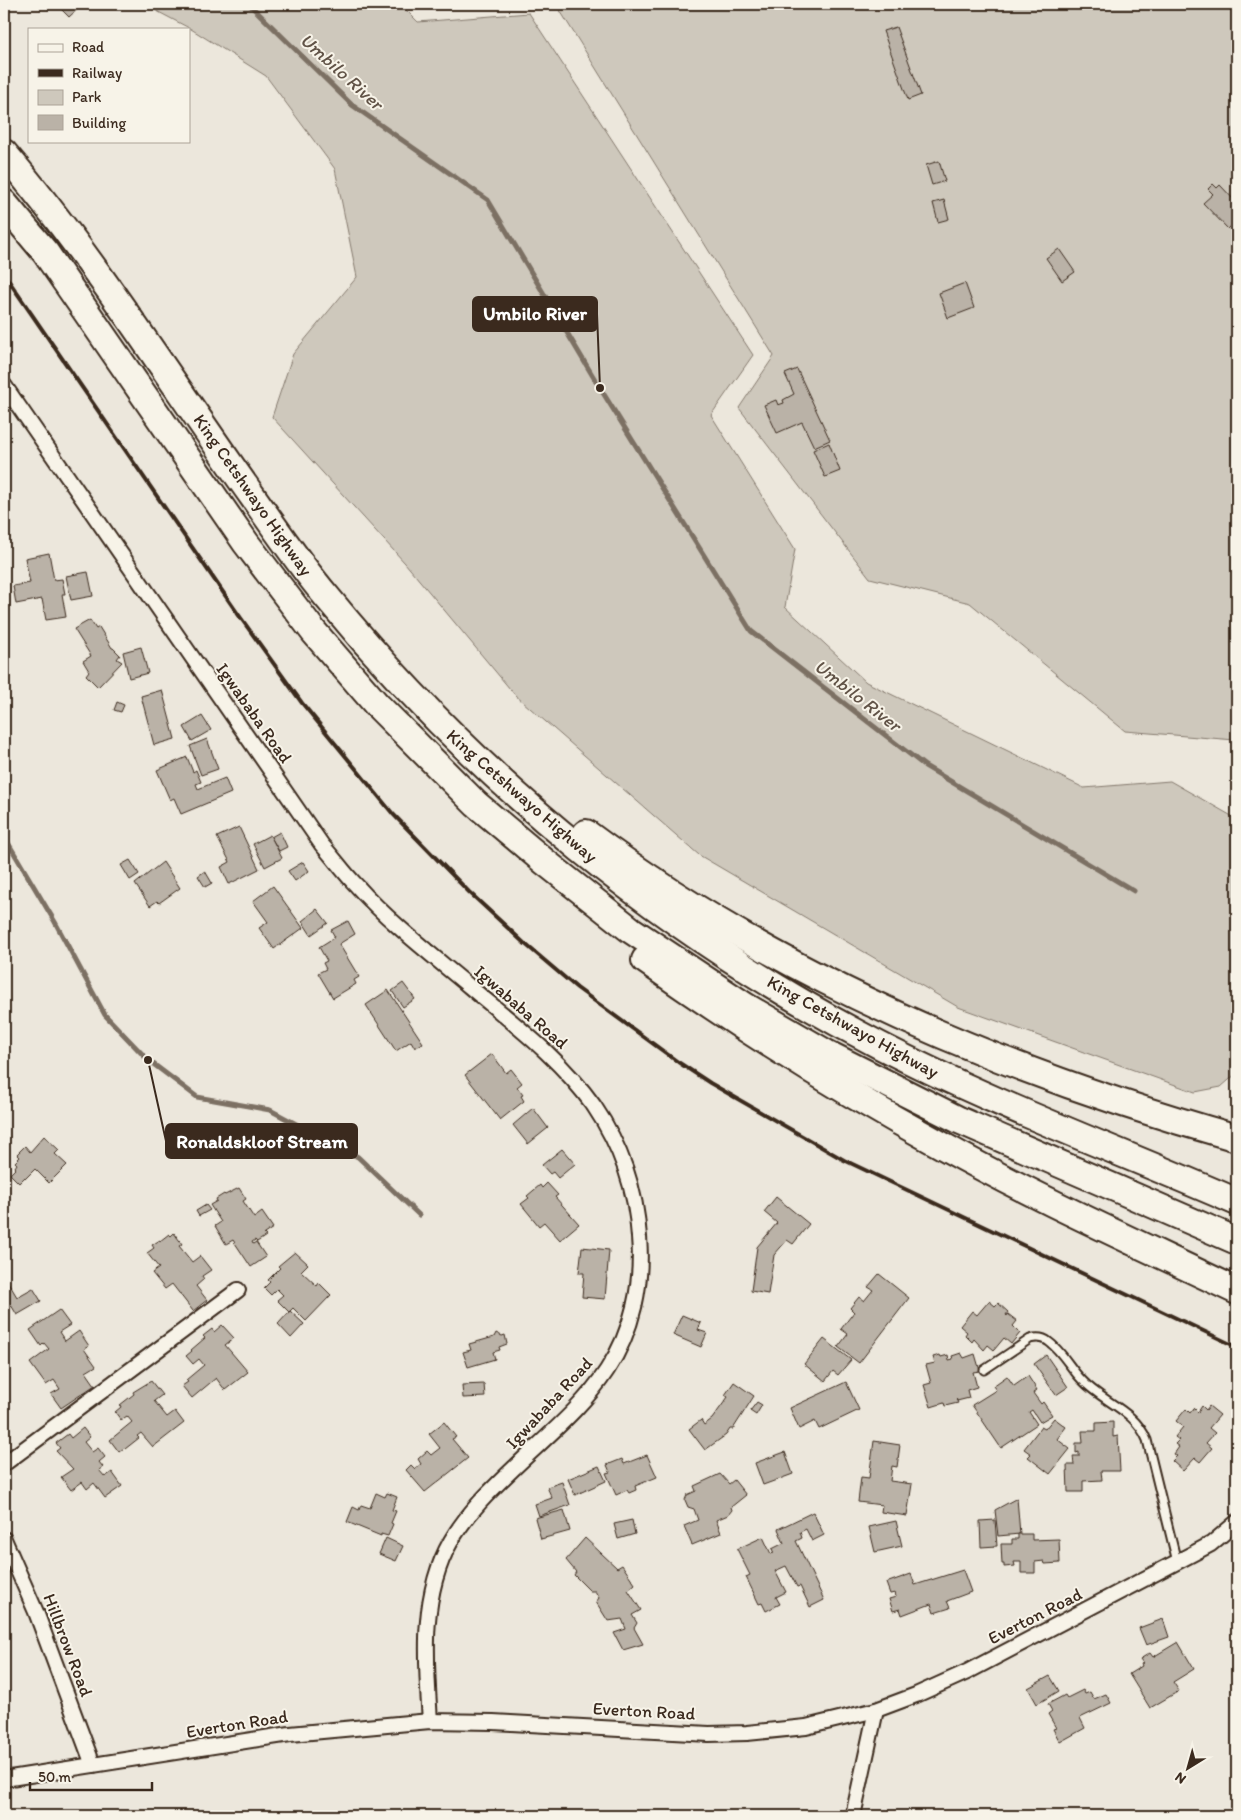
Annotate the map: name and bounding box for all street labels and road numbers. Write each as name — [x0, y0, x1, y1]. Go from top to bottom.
street label: King Cetshwayo Highway — [189, 410, 318, 581]
street label: Igwababa Road — [211, 659, 297, 768]
street label: King Cetshwayo Highway — [442, 724, 602, 868]
street label: Igwababa Road — [470, 960, 573, 1054]
street label: King Cetshwayo Highway — [763, 971, 943, 1084]
street label: Igwababa Road — [501, 1352, 597, 1453]
street label: Everton Road — [984, 1583, 1086, 1649]
street label: Hillbrow Road — [38, 1590, 98, 1700]
street label: Everton Road — [592, 1697, 696, 1725]
street label: Everton Road — [185, 1705, 290, 1743]

